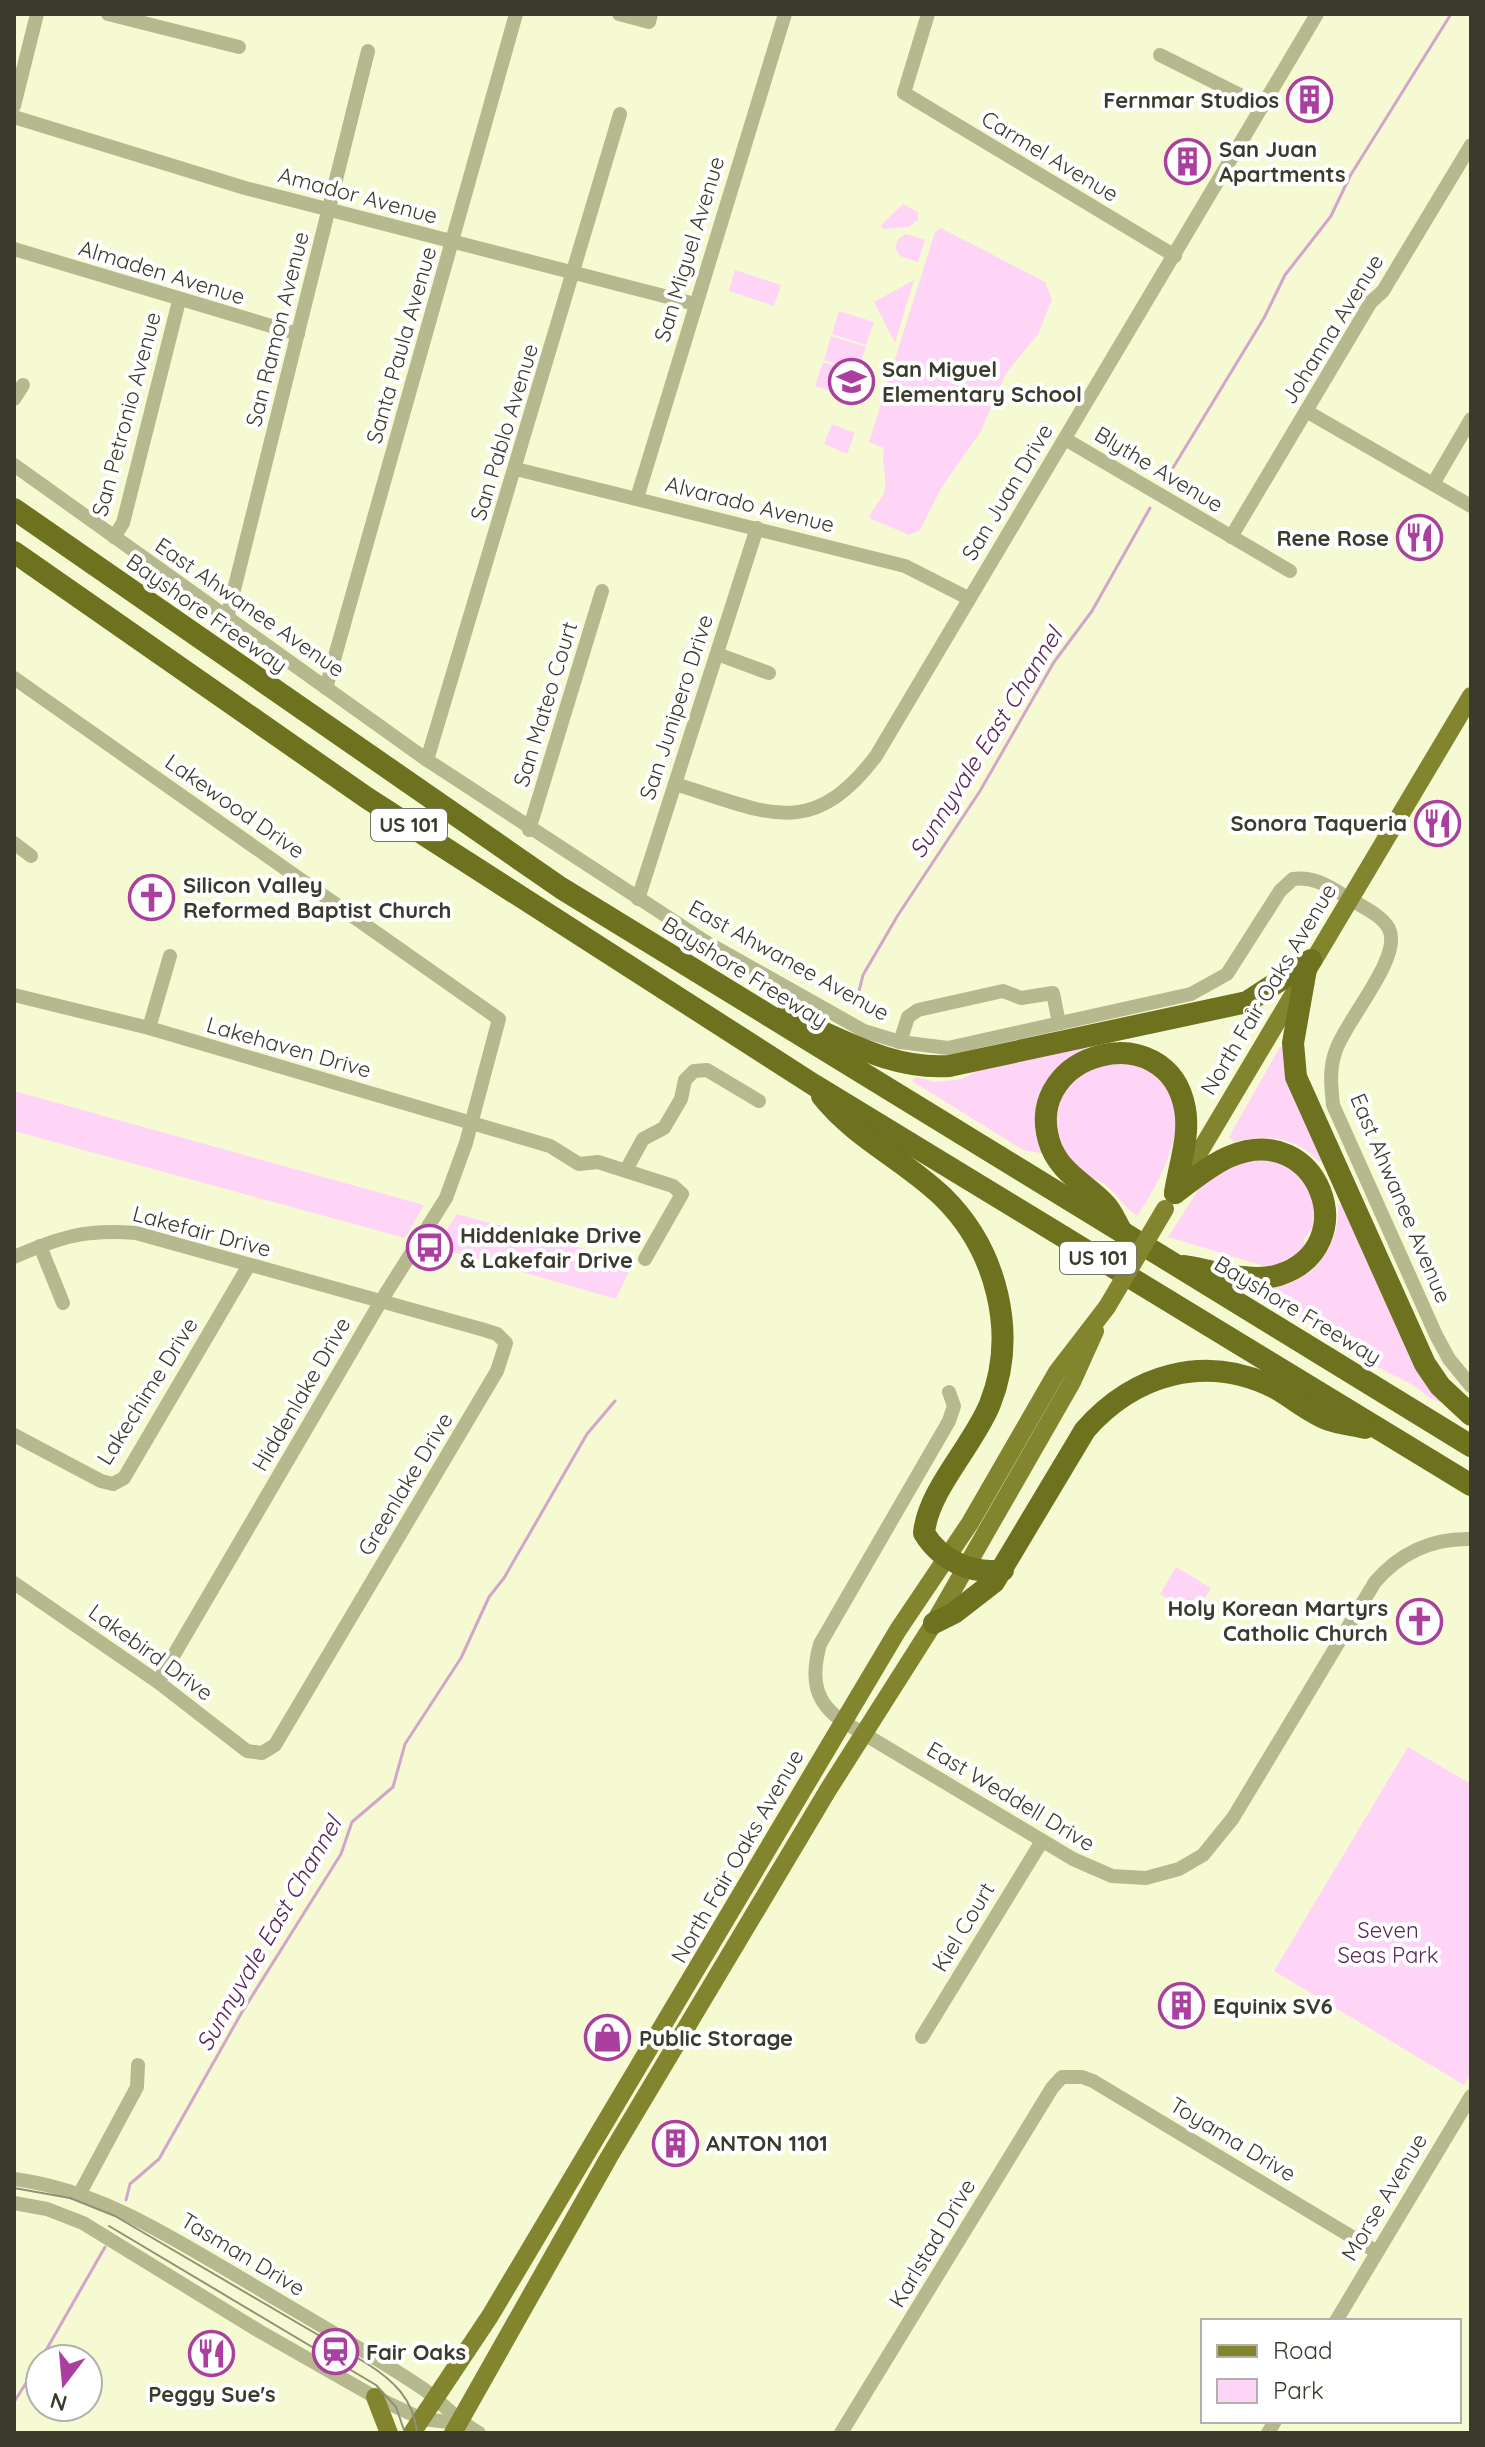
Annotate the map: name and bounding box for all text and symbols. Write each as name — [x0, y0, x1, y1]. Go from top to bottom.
building icon: Fernmar Studios — [1286, 76, 1334, 124]
place label: Fernmar Studios — [1103, 86, 1279, 114]
street label: Carmel Avenue — [976, 104, 1124, 208]
place label: San Juan Apartments — [1219, 135, 1346, 188]
building icon: San Juan Apartments — [1164, 138, 1212, 186]
street label: San Miguel Avenue — [648, 153, 730, 345]
street label: Amador Avenue — [275, 160, 441, 230]
street label: San Ramon Avenue — [239, 229, 315, 429]
street label: Almaden Avenue — [75, 233, 249, 311]
street label: Santa Paula Avenue — [359, 243, 443, 447]
street label: Johanna Avenue — [1275, 249, 1389, 409]
street label: San Petronio Avenue — [85, 309, 167, 519]
street label: San Pablo Avenue — [464, 340, 544, 524]
place label: San Miguel Elementary School — [882, 355, 1082, 408]
school or university icon: San Miguel Elementary School — [827, 358, 875, 406]
street label: San Juan Drive — [955, 419, 1059, 565]
street label: Blythe Avenue — [1090, 420, 1228, 518]
street label: Alvarado Avenue — [663, 469, 837, 539]
restaurant icon: Rene Rose — [1396, 514, 1444, 562]
place label: Rene Rose — [1276, 524, 1389, 552]
street label: East Ahwanee Avenue — [150, 531, 350, 683]
street label: Bayshore Freeway — [121, 547, 293, 679]
street label: San Junipero Drive — [633, 611, 719, 803]
street label: San Mateo Court — [507, 618, 583, 790]
water label: Sunnyvale East Channel — [902, 620, 1070, 863]
street label: Lakewood Drive — [160, 747, 310, 865]
restaurant icon: Sonora Taqueria — [1414, 799, 1462, 847]
road number: US 101 — [371, 809, 447, 841]
place label: Sonora Taqueria — [1230, 809, 1407, 837]
place label: Silicon Valley Reformed Baptist Church — [183, 871, 451, 924]
church icon: Silicon Valley Reformed Baptist Church — [128, 874, 176, 922]
street label: North Fair Oaks Avenue — [1194, 878, 1342, 1100]
street label: East Ahwanee Avenue — [684, 893, 894, 1027]
street label: Bayshore Freeway — [657, 910, 833, 1034]
street label: Lakehaven Drive — [203, 1010, 375, 1084]
street label: East Ahwanee Avenue — [1344, 1089, 1458, 1307]
street label: Lakefair Drive — [130, 1199, 274, 1263]
place label: Hiddenlake Drive & Lakefair Drive — [460, 1221, 641, 1274]
bus stop icon: Hiddenlake Drive & Lakefair Drive — [405, 1224, 453, 1272]
road number: US 101 — [1060, 1242, 1136, 1274]
street label: Bayshore Freeway — [1209, 1249, 1387, 1371]
street label: Lakechime Drive — [90, 1312, 204, 1470]
street label: Hiddenlake Drive — [246, 1312, 356, 1476]
street label: Greenlake Drive — [351, 1407, 459, 1561]
place label: Holy Korean Martyrs Catholic Church — [1167, 1594, 1388, 1647]
street label: Lakebird Drive — [83, 1597, 219, 1707]
church icon: Holy Korean Martyrs Catholic Church — [1395, 1597, 1443, 1645]
street label: East Weddell Drive — [922, 1735, 1100, 1857]
street label: North Fair Oaks Avenue — [664, 1744, 810, 1968]
water label: Sunnyvale East Channel — [189, 1809, 349, 2056]
street label: Kiel Court — [925, 1877, 1001, 1977]
park label: Seven Seas Park — [1337, 1916, 1439, 1969]
building icon: Equinix SV6 — [1158, 1982, 1206, 2030]
place label: Equinix SV6 — [1213, 1992, 1333, 2020]
shop icon: Public Storage — [584, 2014, 632, 2062]
place label: Public Storage — [639, 2024, 793, 2052]
street label: Toyama Drive — [1165, 2090, 1301, 2188]
building icon: ANTON 1101 — [651, 2119, 699, 2167]
street label: Morse Avenue — [1335, 2128, 1433, 2266]
place label: ANTON 1101 — [706, 2129, 828, 2157]
street label: Karlstad Drive — [883, 2174, 981, 2312]
street label: Tasman Drive — [176, 2206, 310, 2302]
legend — [1201, 2319, 1461, 2423]
station icon: Fair Oaks — [311, 2328, 359, 2376]
restaurant icon: Peggy Sue's — [188, 2329, 236, 2377]
text: Road — [1273, 2335, 1333, 2365]
place label: Fair Oaks — [366, 2338, 466, 2366]
north arrow — [24, 2343, 104, 2423]
text: Park — [1273, 2375, 1324, 2405]
place label: Peggy Sue's — [148, 2380, 276, 2408]
text: N — [47, 2387, 70, 2418]

